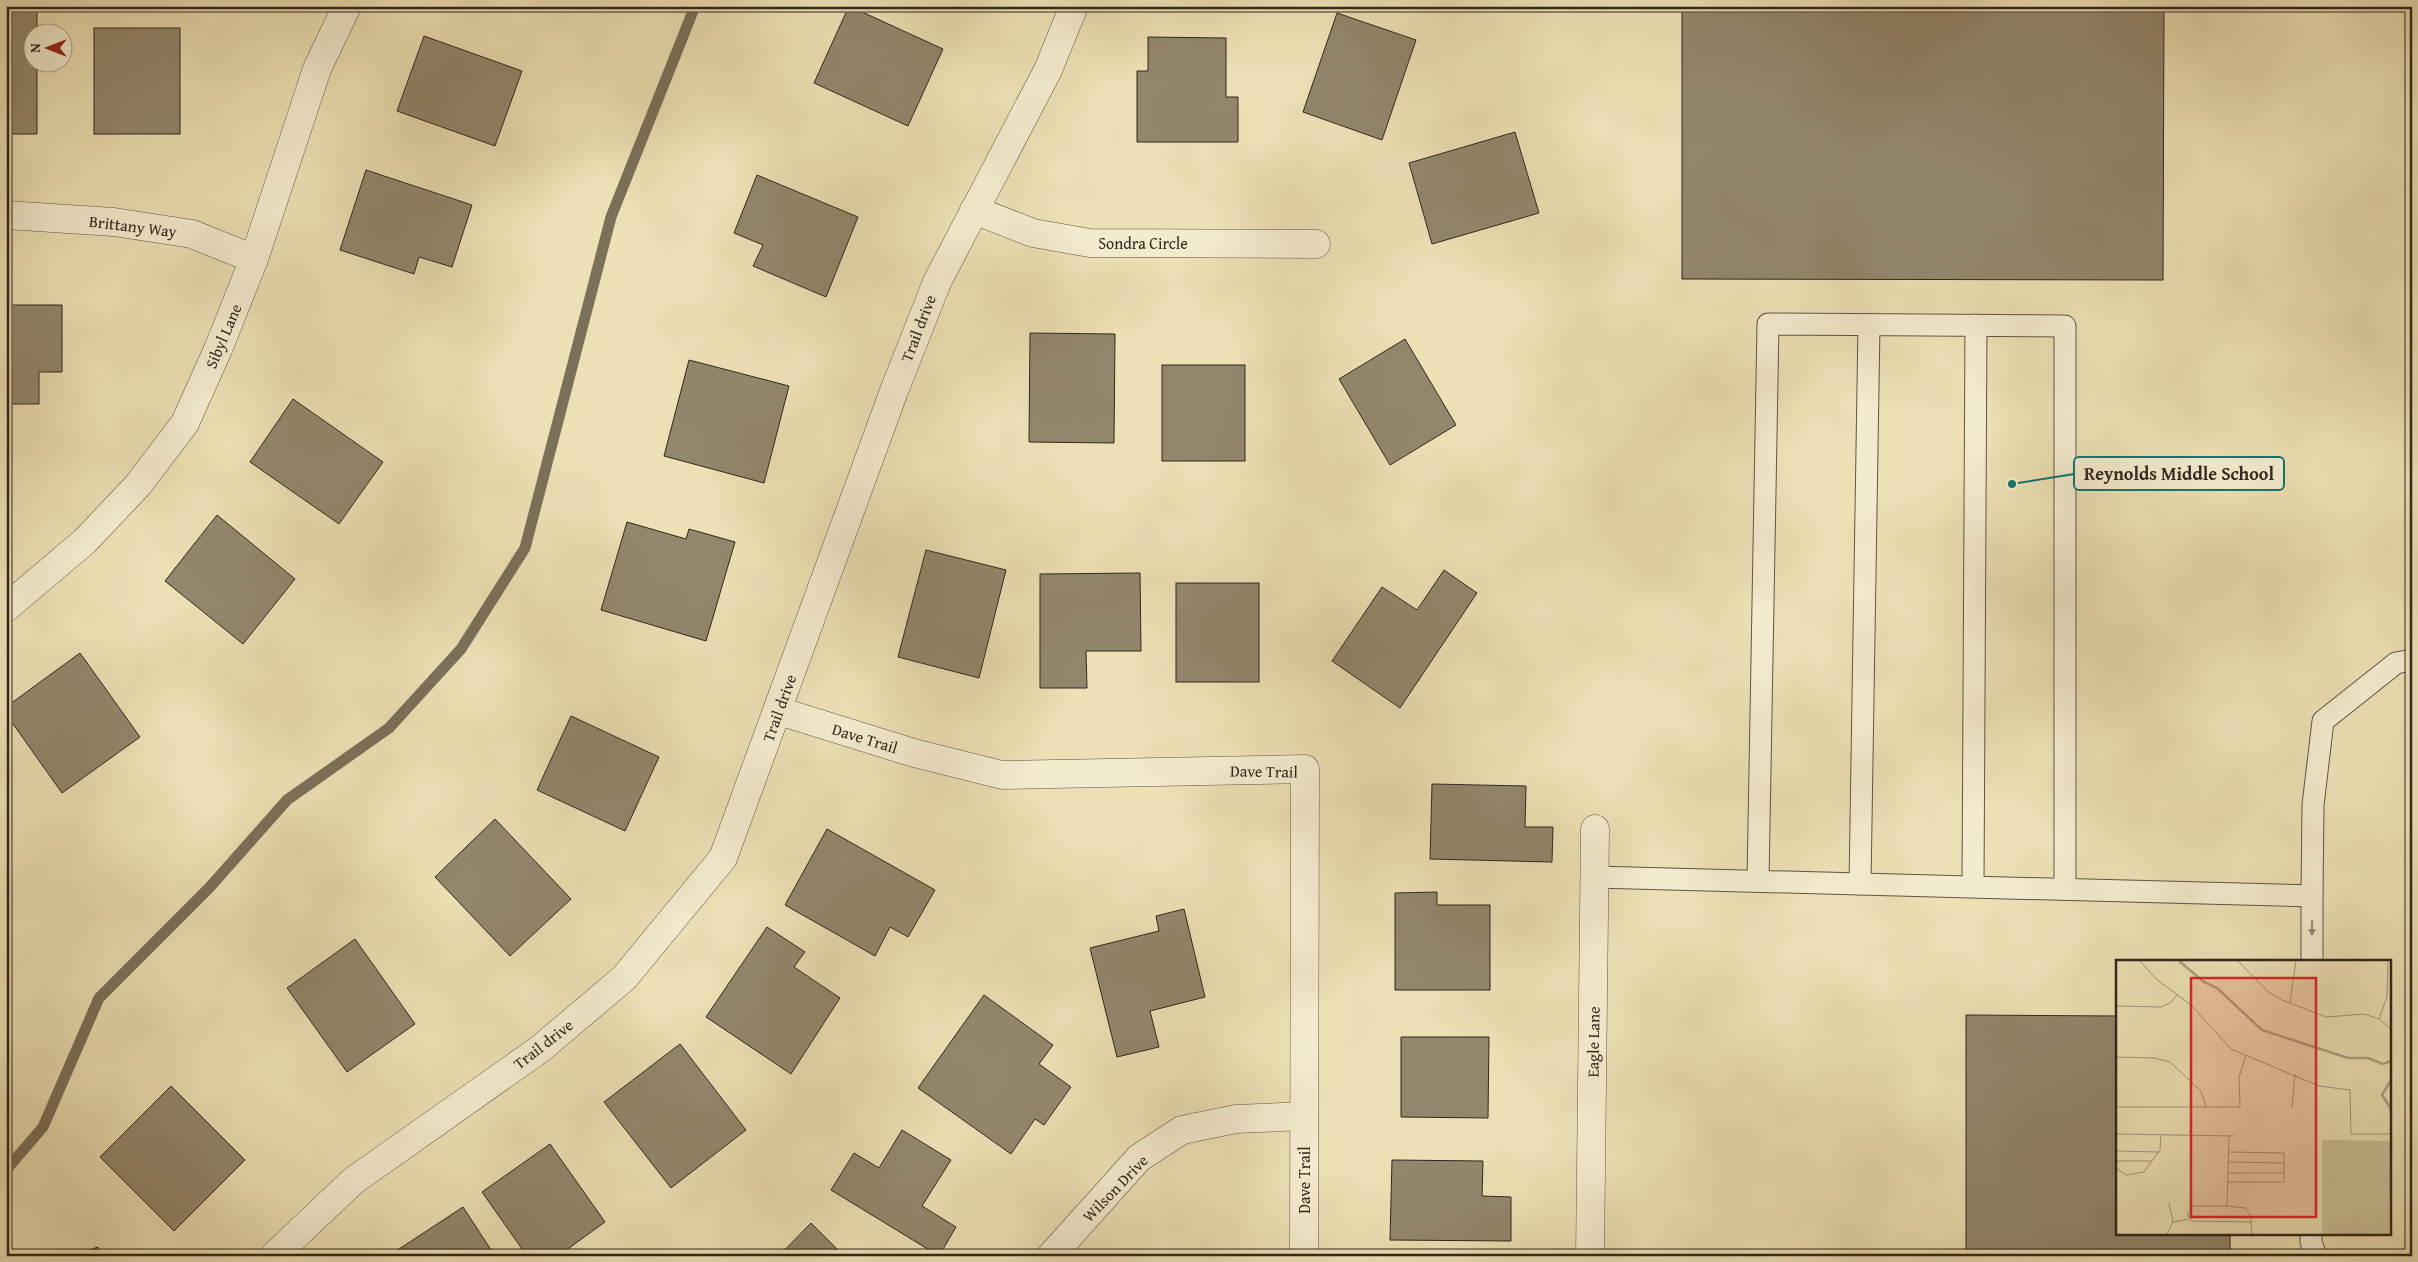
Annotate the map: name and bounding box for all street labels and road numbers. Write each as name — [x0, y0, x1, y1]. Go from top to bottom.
street label: Brittany Way — [88, 209, 178, 243]
street label: Sondra Circle — [1098, 231, 1188, 255]
street label: Trail drive — [894, 291, 942, 365]
street label: Sibyl Lane — [199, 300, 247, 372]
street label: Trail drive — [756, 671, 802, 745]
street label: Dave Trail — [829, 717, 901, 760]
street label: Dave Trail — [1230, 758, 1299, 784]
street label: Eagle Lane — [1580, 1006, 1606, 1078]
street label: Trail drive — [508, 1013, 578, 1075]
street label: Dave Trail — [1292, 1146, 1316, 1214]
street label: Wilson Drive — [1077, 1149, 1153, 1227]

